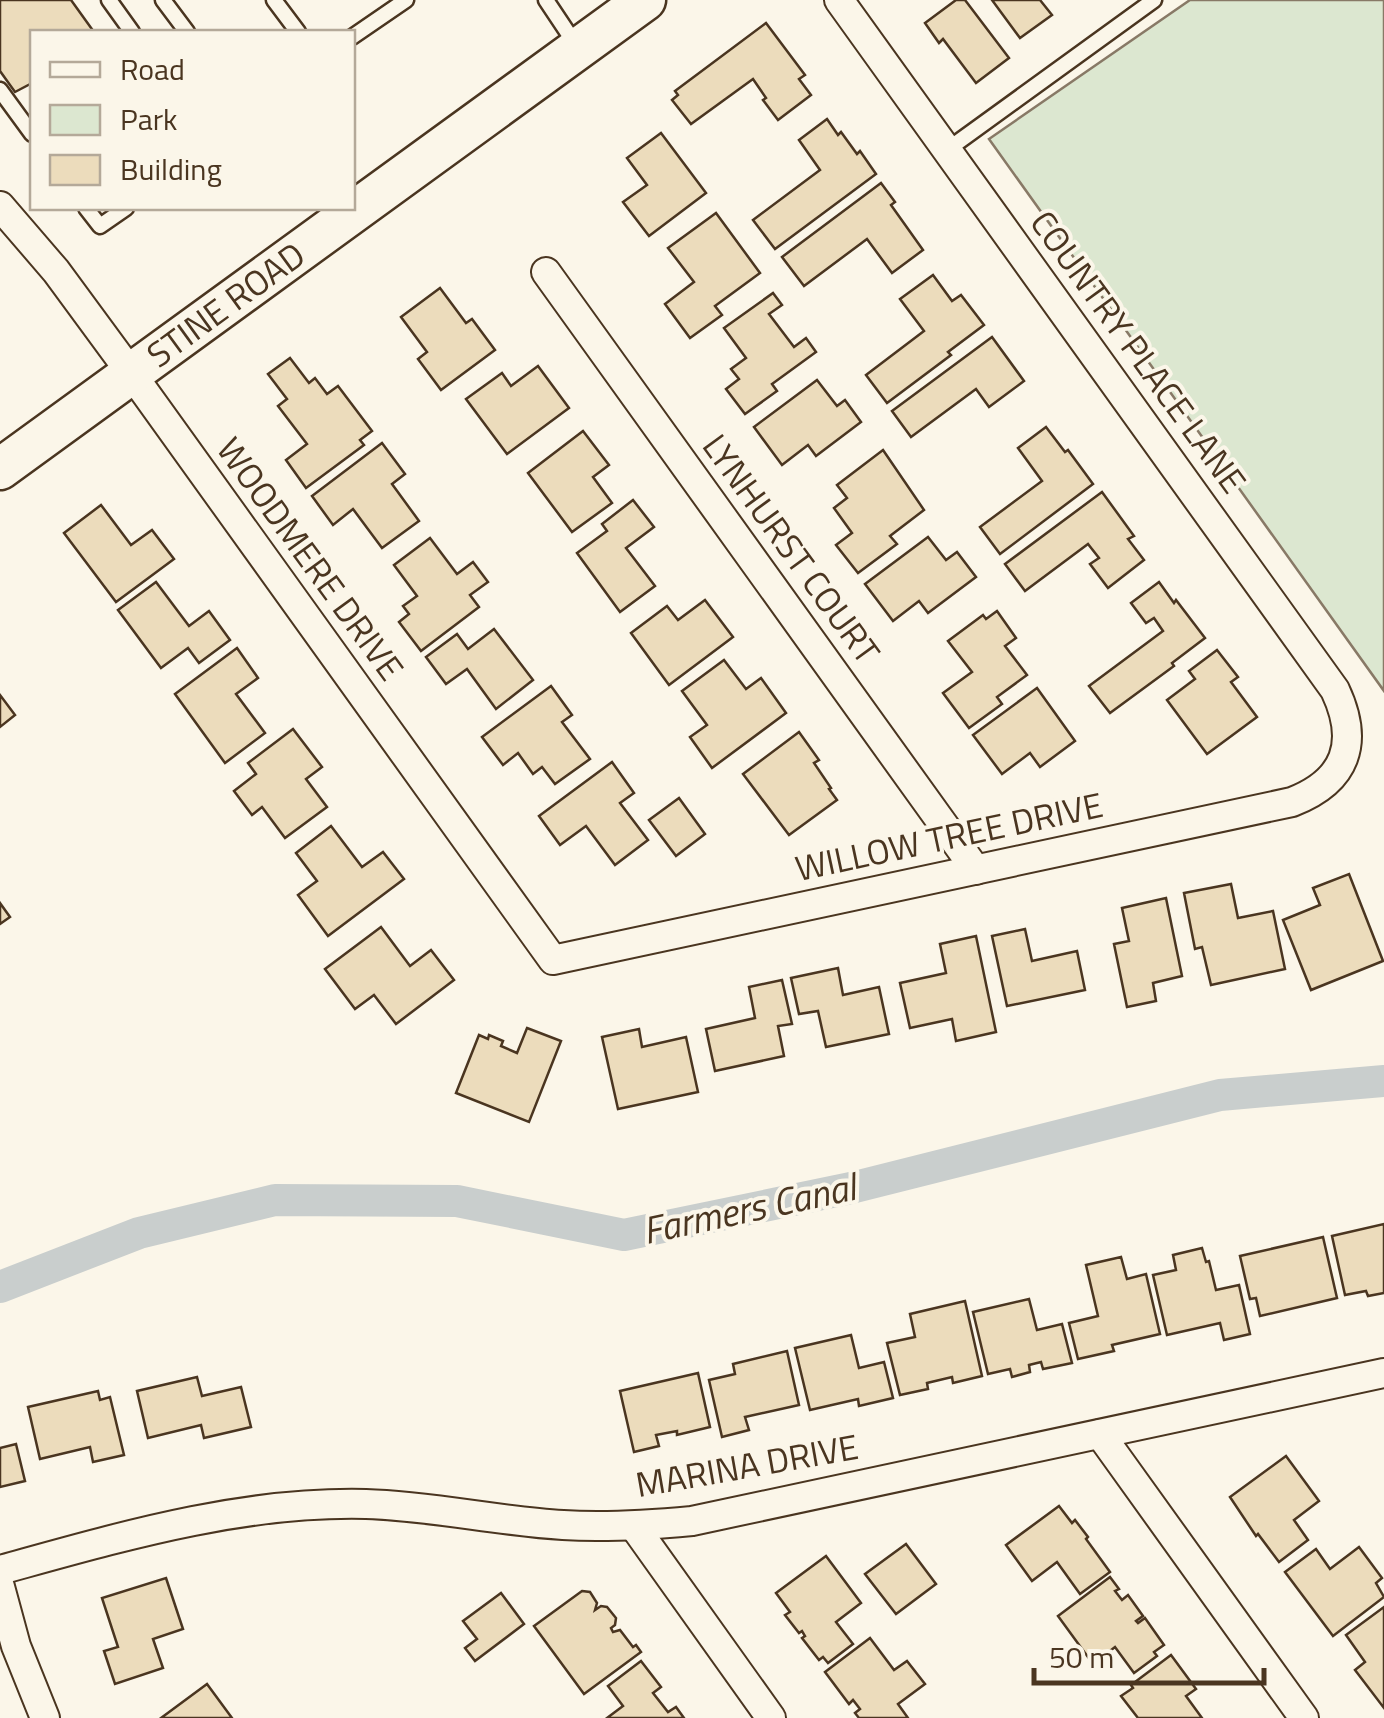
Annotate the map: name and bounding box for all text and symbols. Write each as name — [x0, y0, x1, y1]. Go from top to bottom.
legend — [30, 30, 355, 210]
text: Road — [120, 46, 185, 92]
text: Park — [120, 96, 177, 142]
text: Building — [120, 146, 222, 192]
street label: COUNTRY PLACE LANE — [1018, 199, 1260, 504]
street label: STINE ROAD — [135, 228, 316, 380]
street label: LYNHURST COURT — [690, 422, 894, 675]
street label: WOODMERE DRIVE — [204, 425, 418, 691]
street label: WILLOW TREE DRIVE — [790, 777, 1107, 895]
water label: Farmers Canal — [637, 1156, 864, 1259]
street label: MARINA DRIVE — [631, 1419, 862, 1511]
scale bar — [1034, 1623, 1264, 1685]
text: 50 m — [1049, 1634, 1114, 1680]

